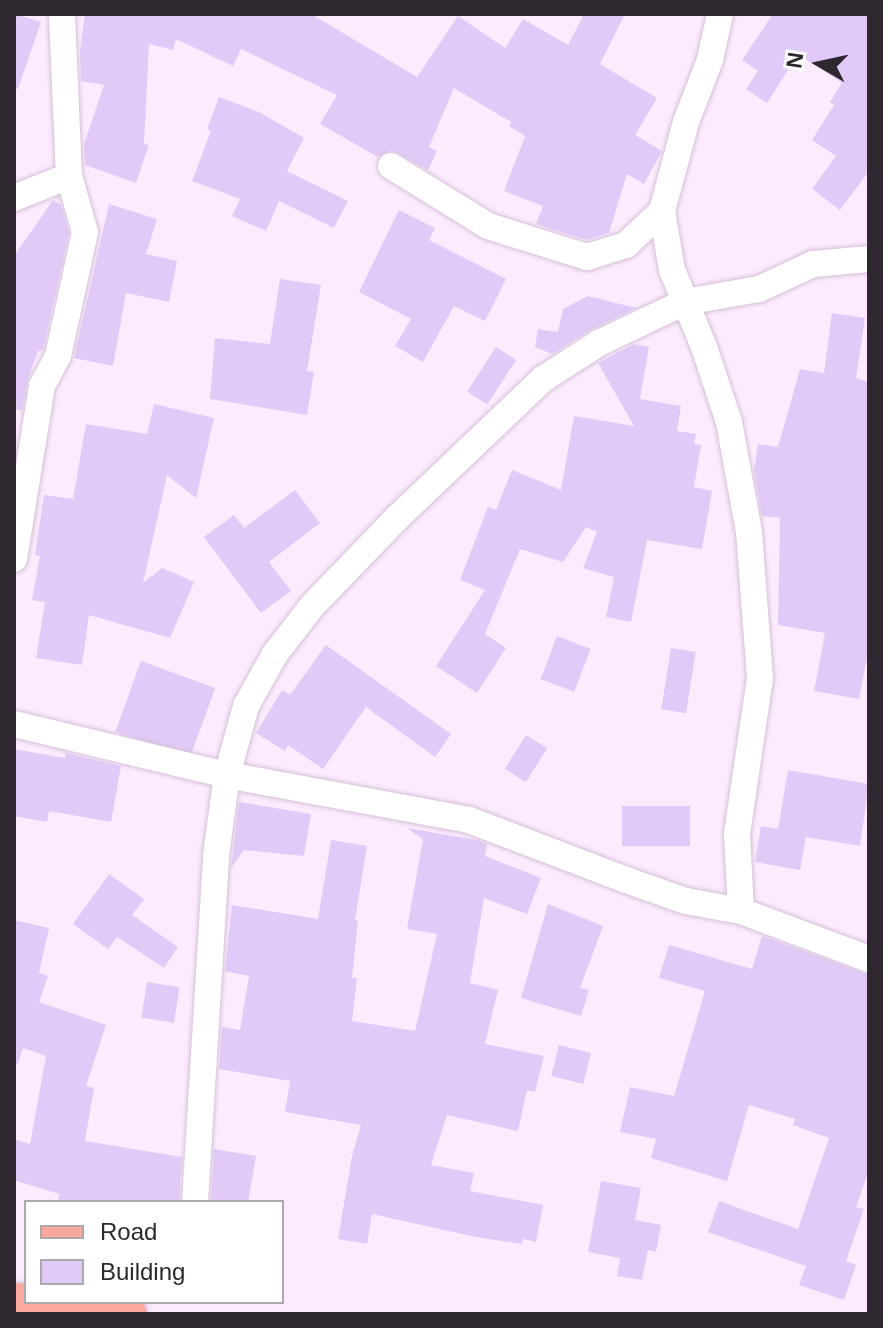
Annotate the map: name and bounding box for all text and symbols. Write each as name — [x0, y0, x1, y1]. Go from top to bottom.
north arrow — [779, 24, 859, 104]
text: N — [781, 50, 808, 70]
legend — [24, 1200, 284, 1304]
text: Road — [100, 1218, 157, 1245]
text: Building — [100, 1258, 185, 1285]

